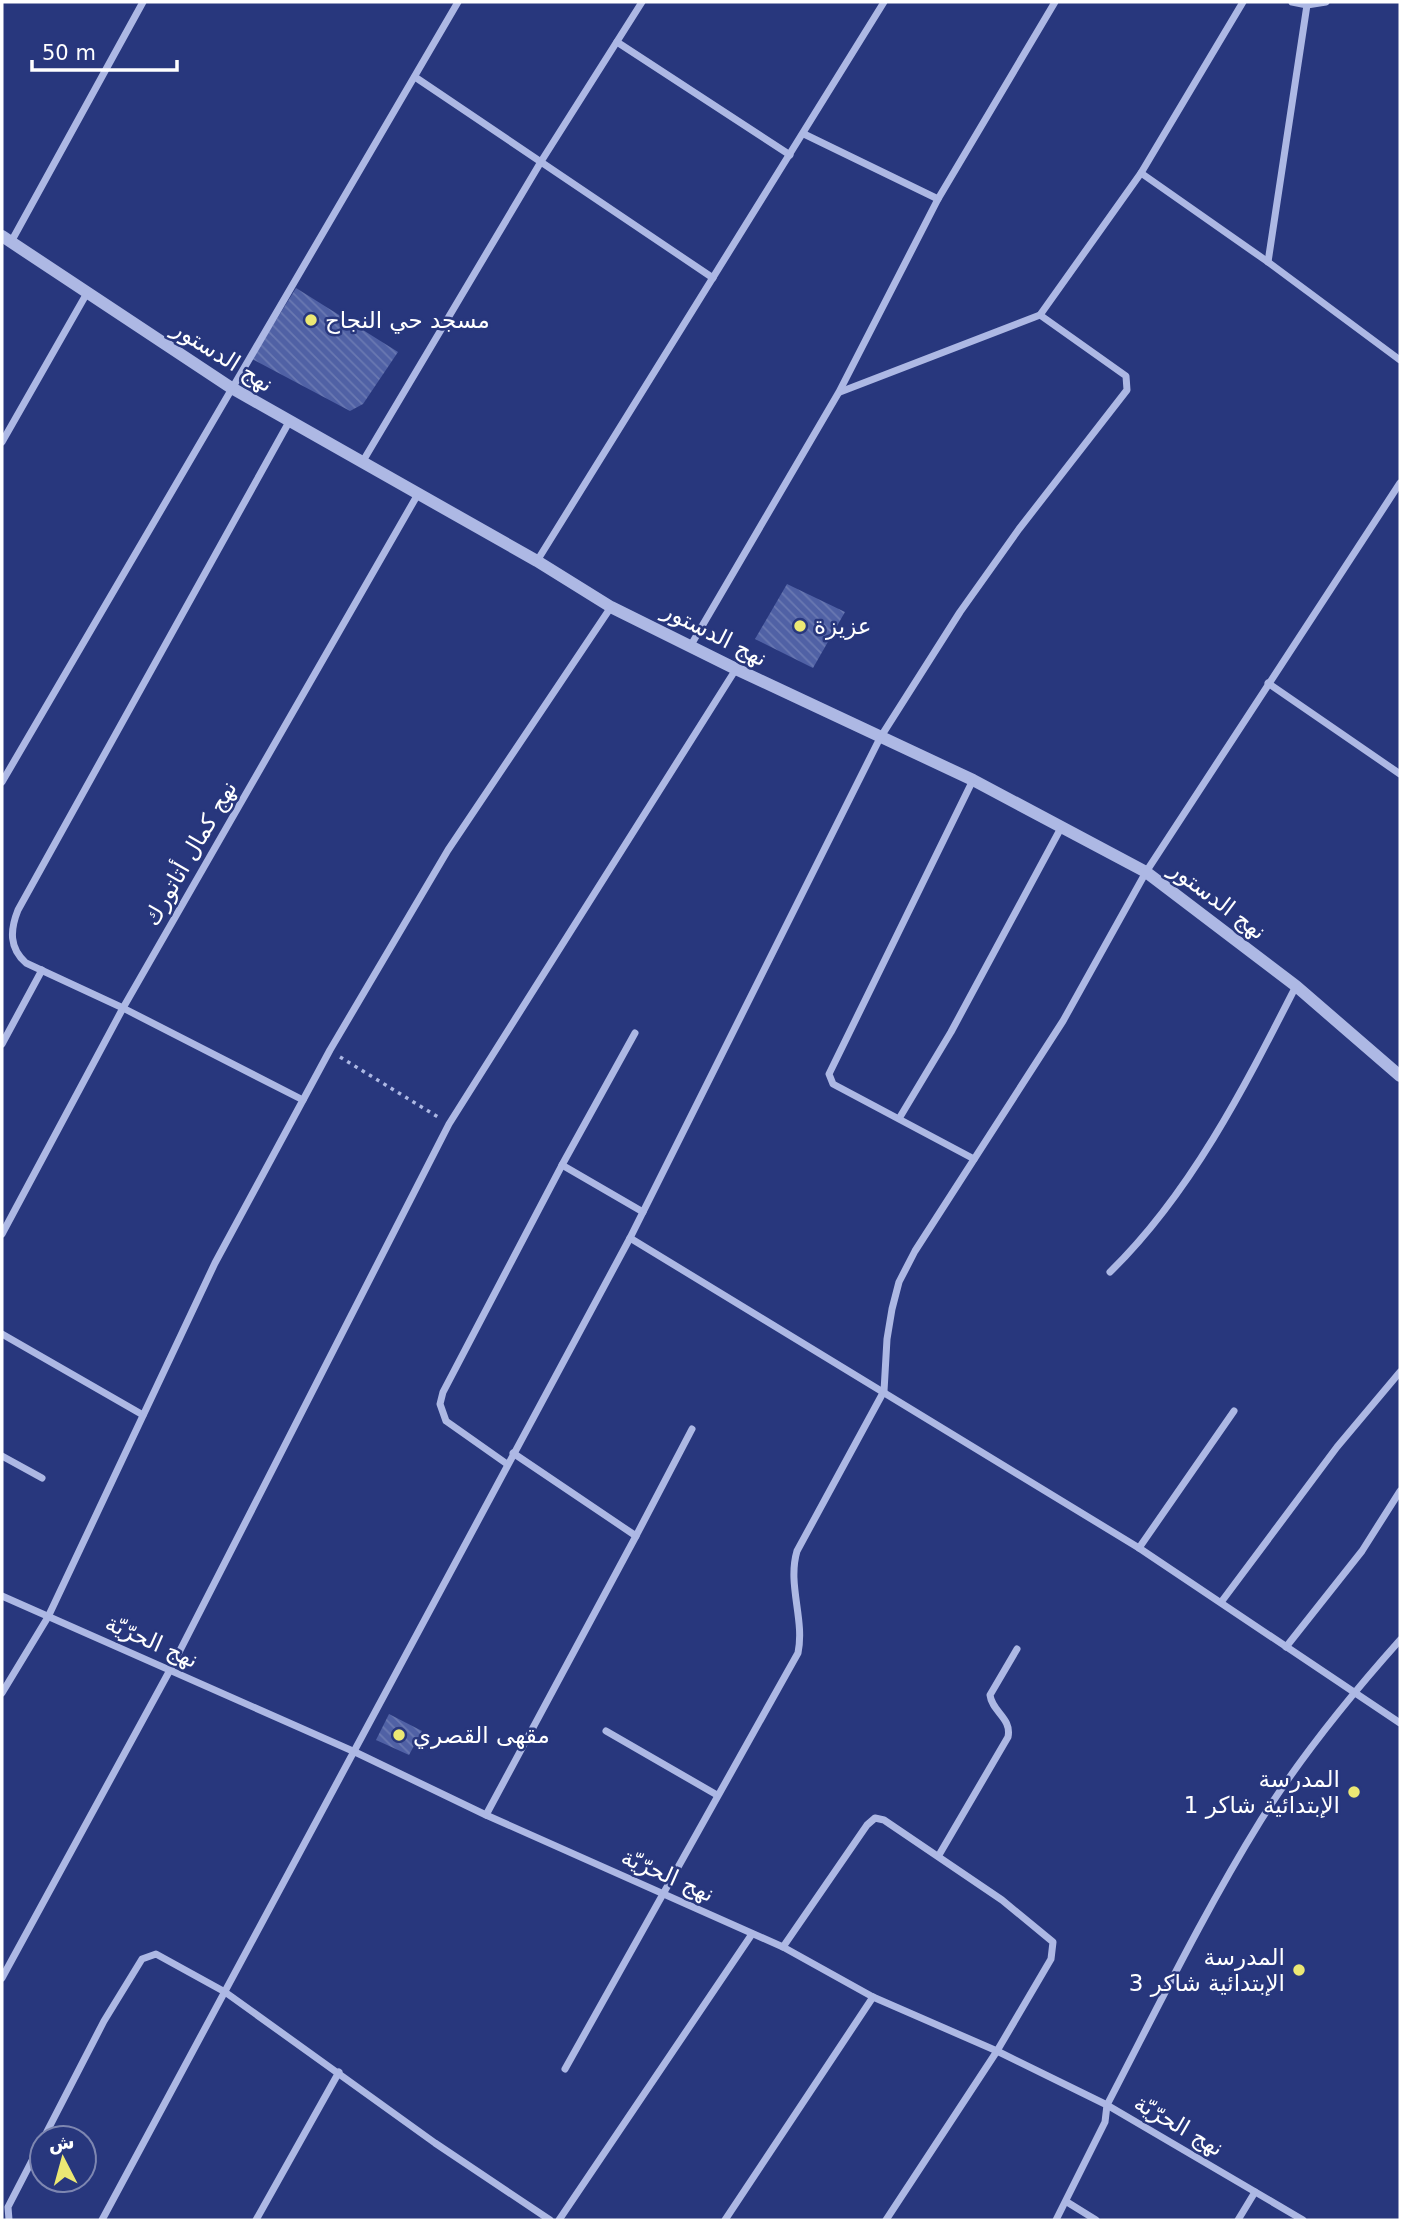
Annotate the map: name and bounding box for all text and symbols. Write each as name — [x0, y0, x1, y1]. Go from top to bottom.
scale bar — [32, 28, 177, 72]
text: 50 m — [42, 41, 96, 65]
place label: مسجد حي النجاح — [325, 307, 490, 334]
marker: مسجد حي النجاح — [303, 312, 319, 328]
street label: نهج الدستور — [166, 314, 278, 398]
street label: نهج الدستور — [657, 596, 772, 672]
place label: عزيزة — [814, 613, 872, 640]
marker: عزيزة — [792, 618, 808, 634]
street label: نهج كمال أتاتورك — [136, 775, 243, 930]
street label: نهج الدستور — [1163, 855, 1271, 945]
street label: نهج الحرّيّة — [101, 1609, 202, 1674]
place label: مقهى القصري — [413, 1722, 550, 1749]
marker: مقهى القصري — [391, 1727, 407, 1743]
place label: المدرسة الإبتدائية شاكر 1 — [1184, 1766, 1340, 1819]
marker: المدرسة الإبتدائية شاكر 1 — [1346, 1784, 1362, 1800]
street label: نهج الحرّيّة — [617, 1843, 718, 1908]
place label: المدرسة الإبتدائية شاكر 3 — [1129, 1944, 1285, 1997]
marker: المدرسة الإبتدائية شاكر 3 — [1291, 1962, 1307, 1978]
street label: نهج الحرّيّة — [1129, 2089, 1228, 2162]
north arrow — [28, 2124, 98, 2194]
text: ش — [47, 2130, 76, 2155]

